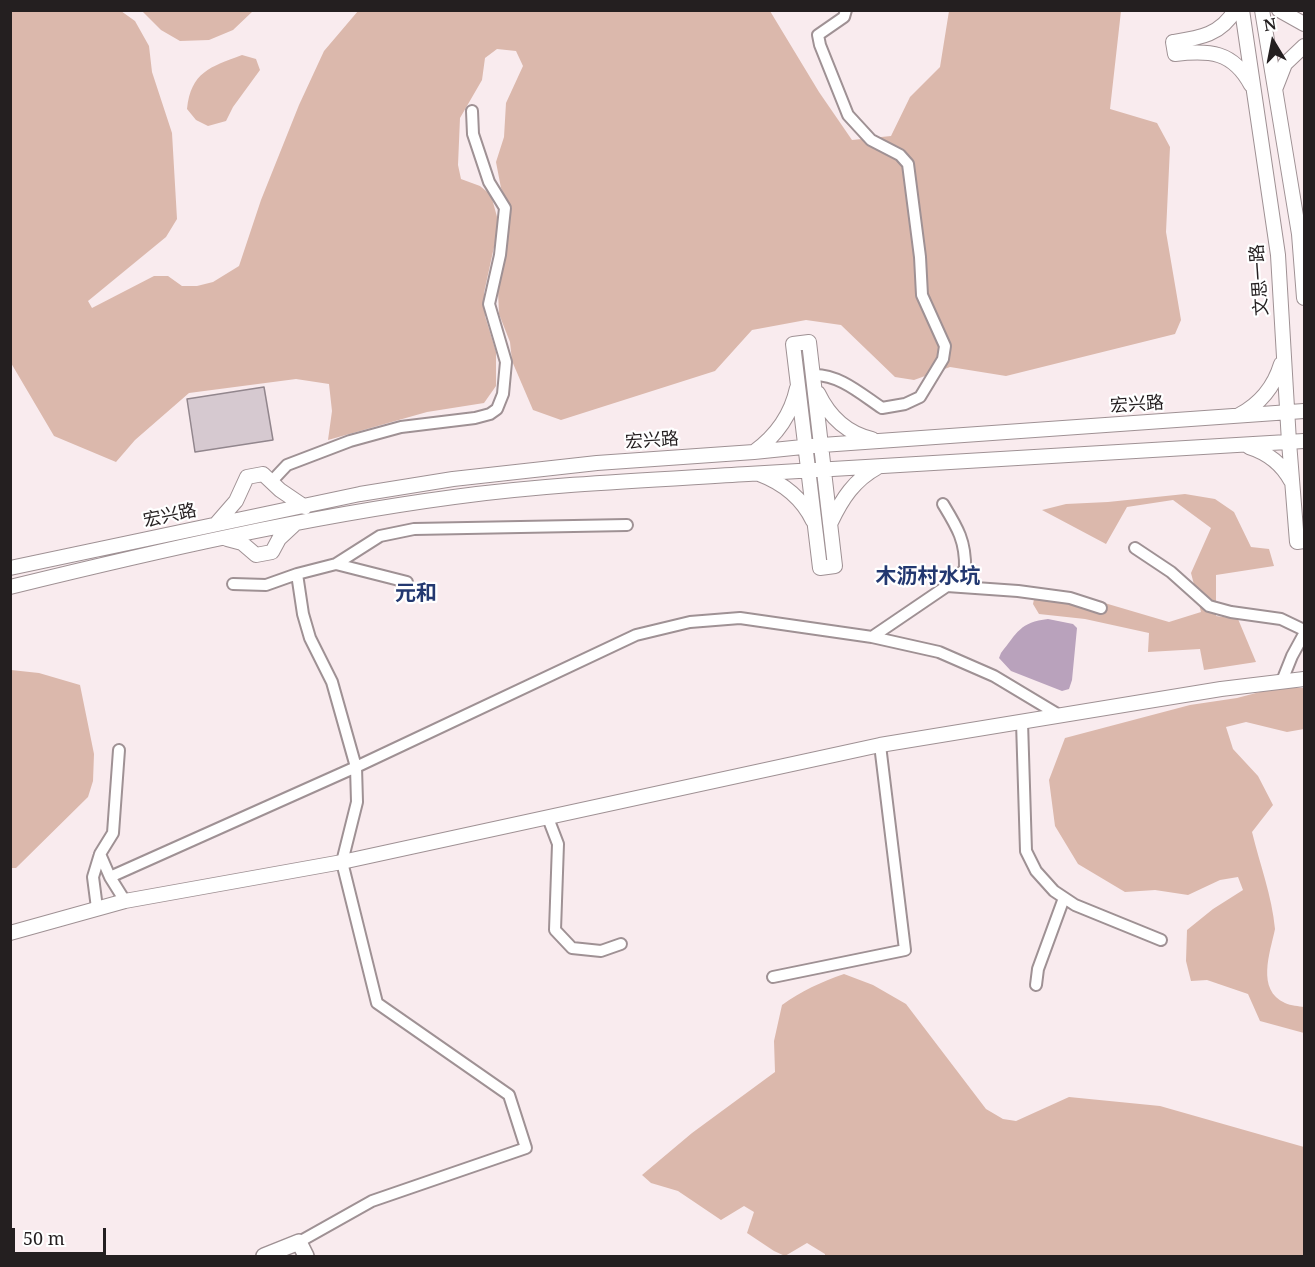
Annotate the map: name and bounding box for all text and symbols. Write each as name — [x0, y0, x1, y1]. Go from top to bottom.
north arrow — [1243, 12, 1303, 72]
text: N — [1262, 12, 1278, 36]
street label: 文思一路 — [1247, 243, 1273, 317]
street label: 宏兴路 — [1109, 392, 1165, 418]
street label: 宏兴路 — [624, 428, 680, 454]
street label: 宏兴路 — [141, 500, 199, 532]
district label: 木沥村水坑 — [876, 564, 980, 590]
district label: 元和 — [395, 581, 437, 607]
scale bar — [15, 1216, 110, 1254]
text: 50 m — [23, 1226, 65, 1250]

